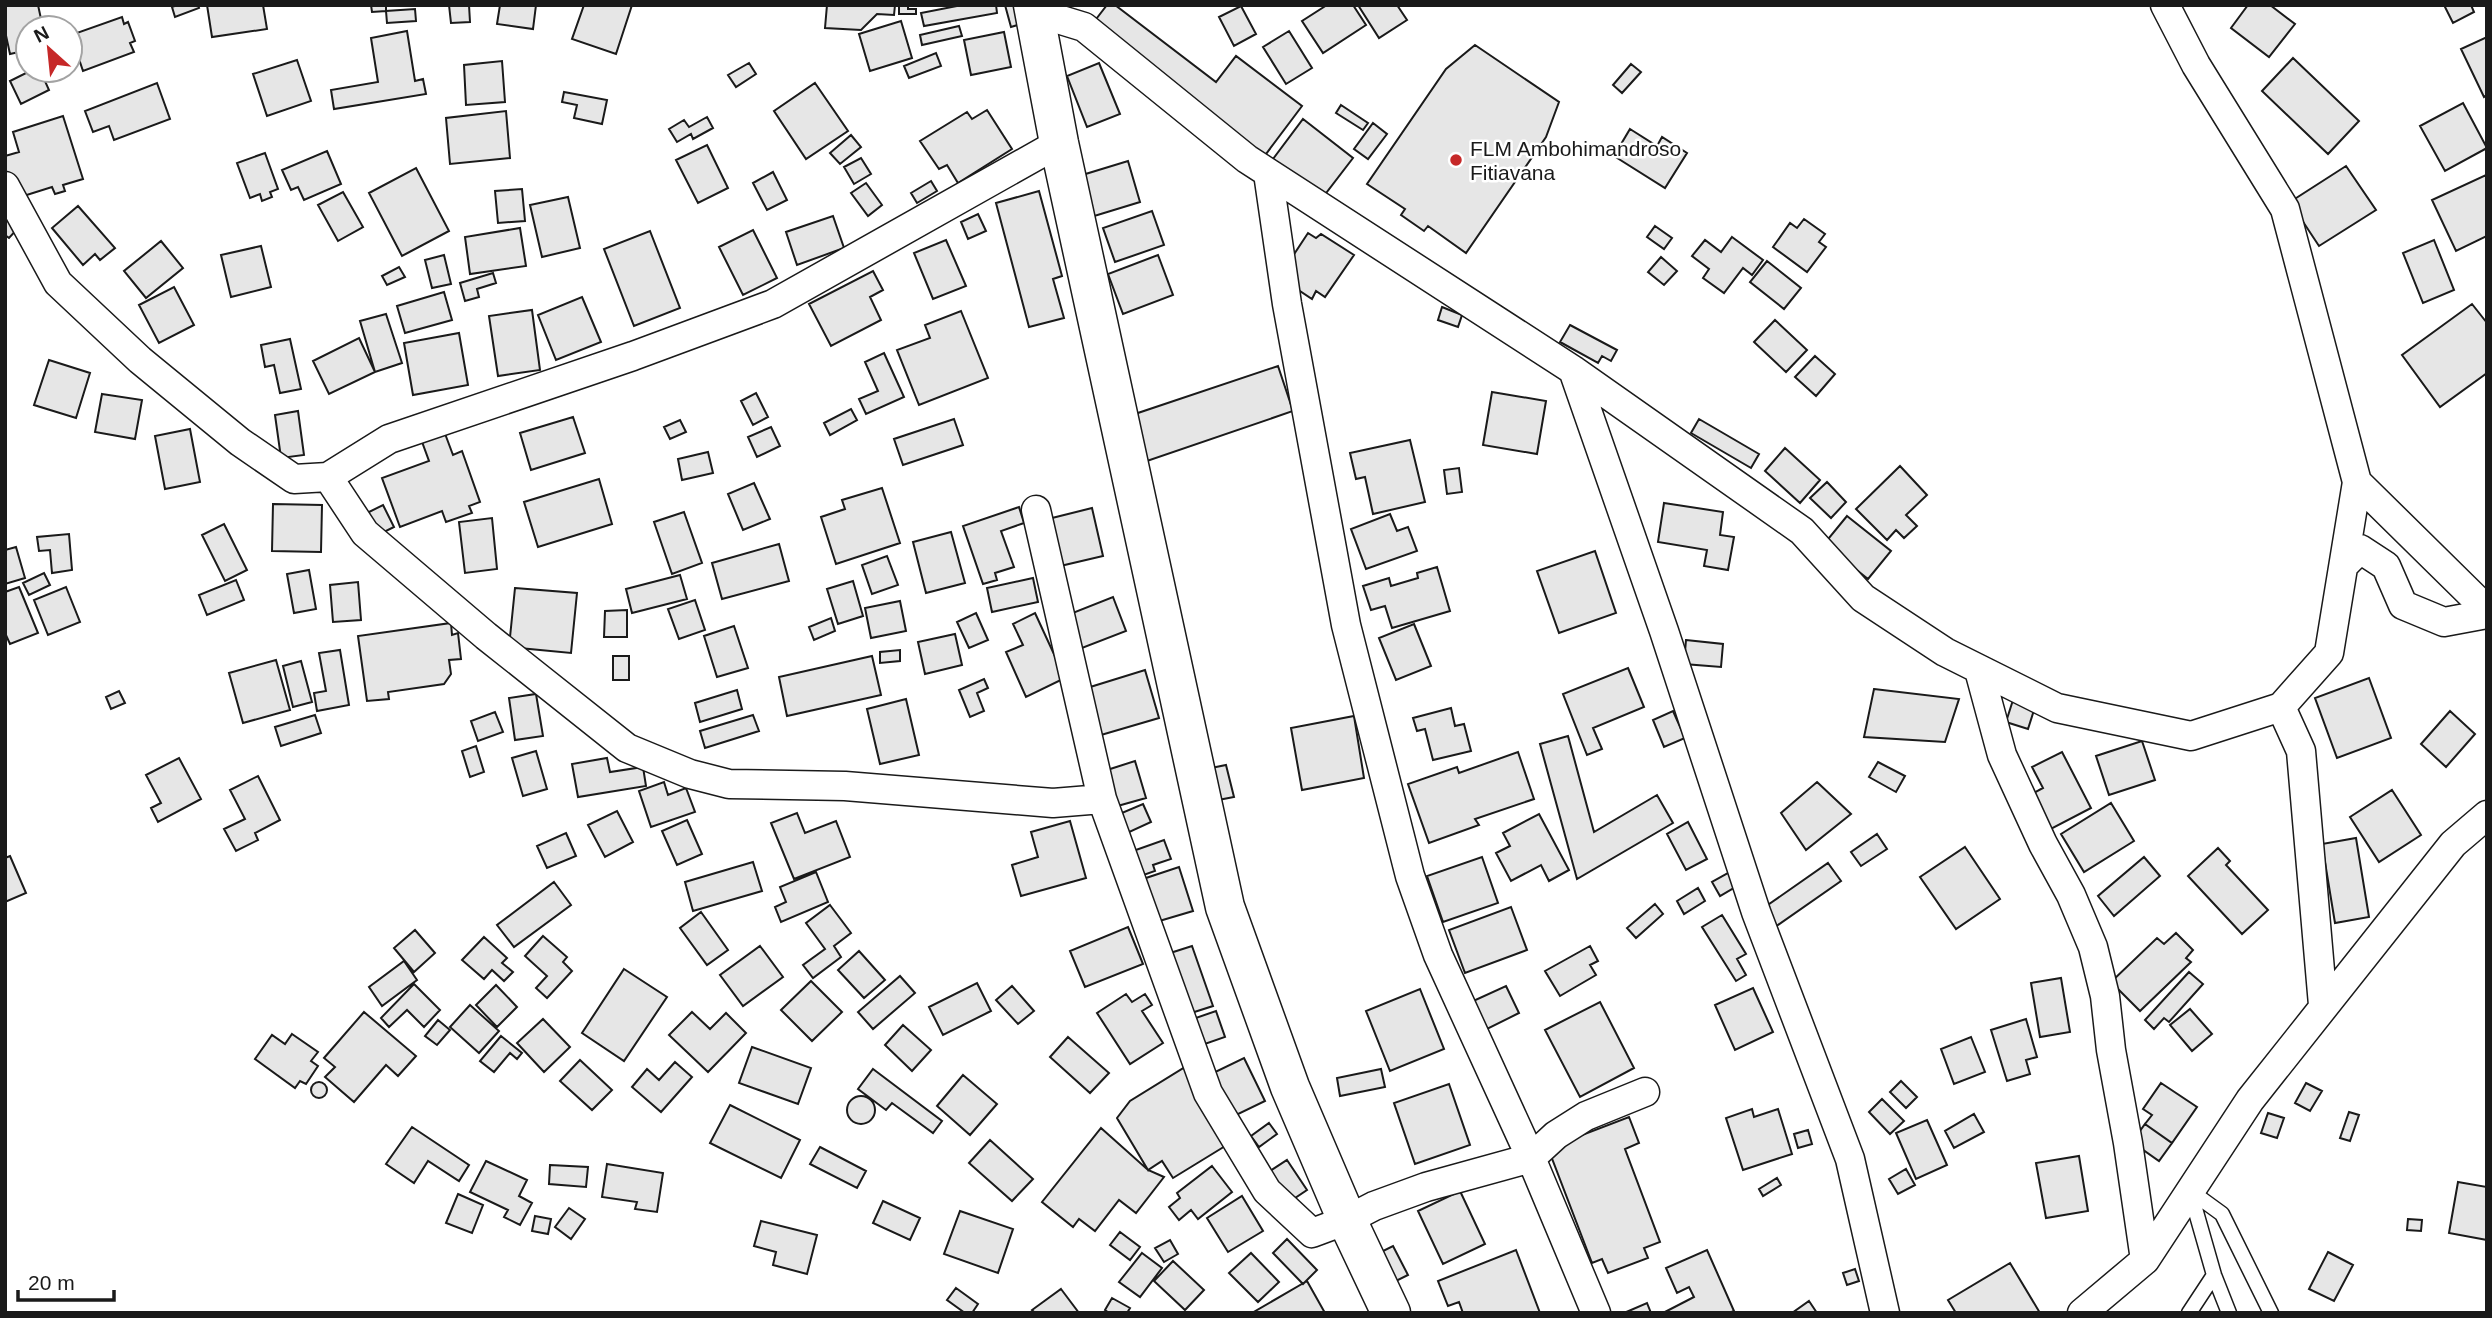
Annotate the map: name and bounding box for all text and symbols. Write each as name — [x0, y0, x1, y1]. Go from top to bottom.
north arrow — [14, 14, 84, 84]
text: N — [31, 22, 52, 47]
place label: FLM Ambohimandroso Fitiavana — [1470, 137, 1681, 184]
marker: FLM Ambohimandroso Fitiavana — [1448, 152, 1464, 168]
scale bar — [18, 1258, 114, 1302]
text: 20 m — [28, 1271, 75, 1294]

